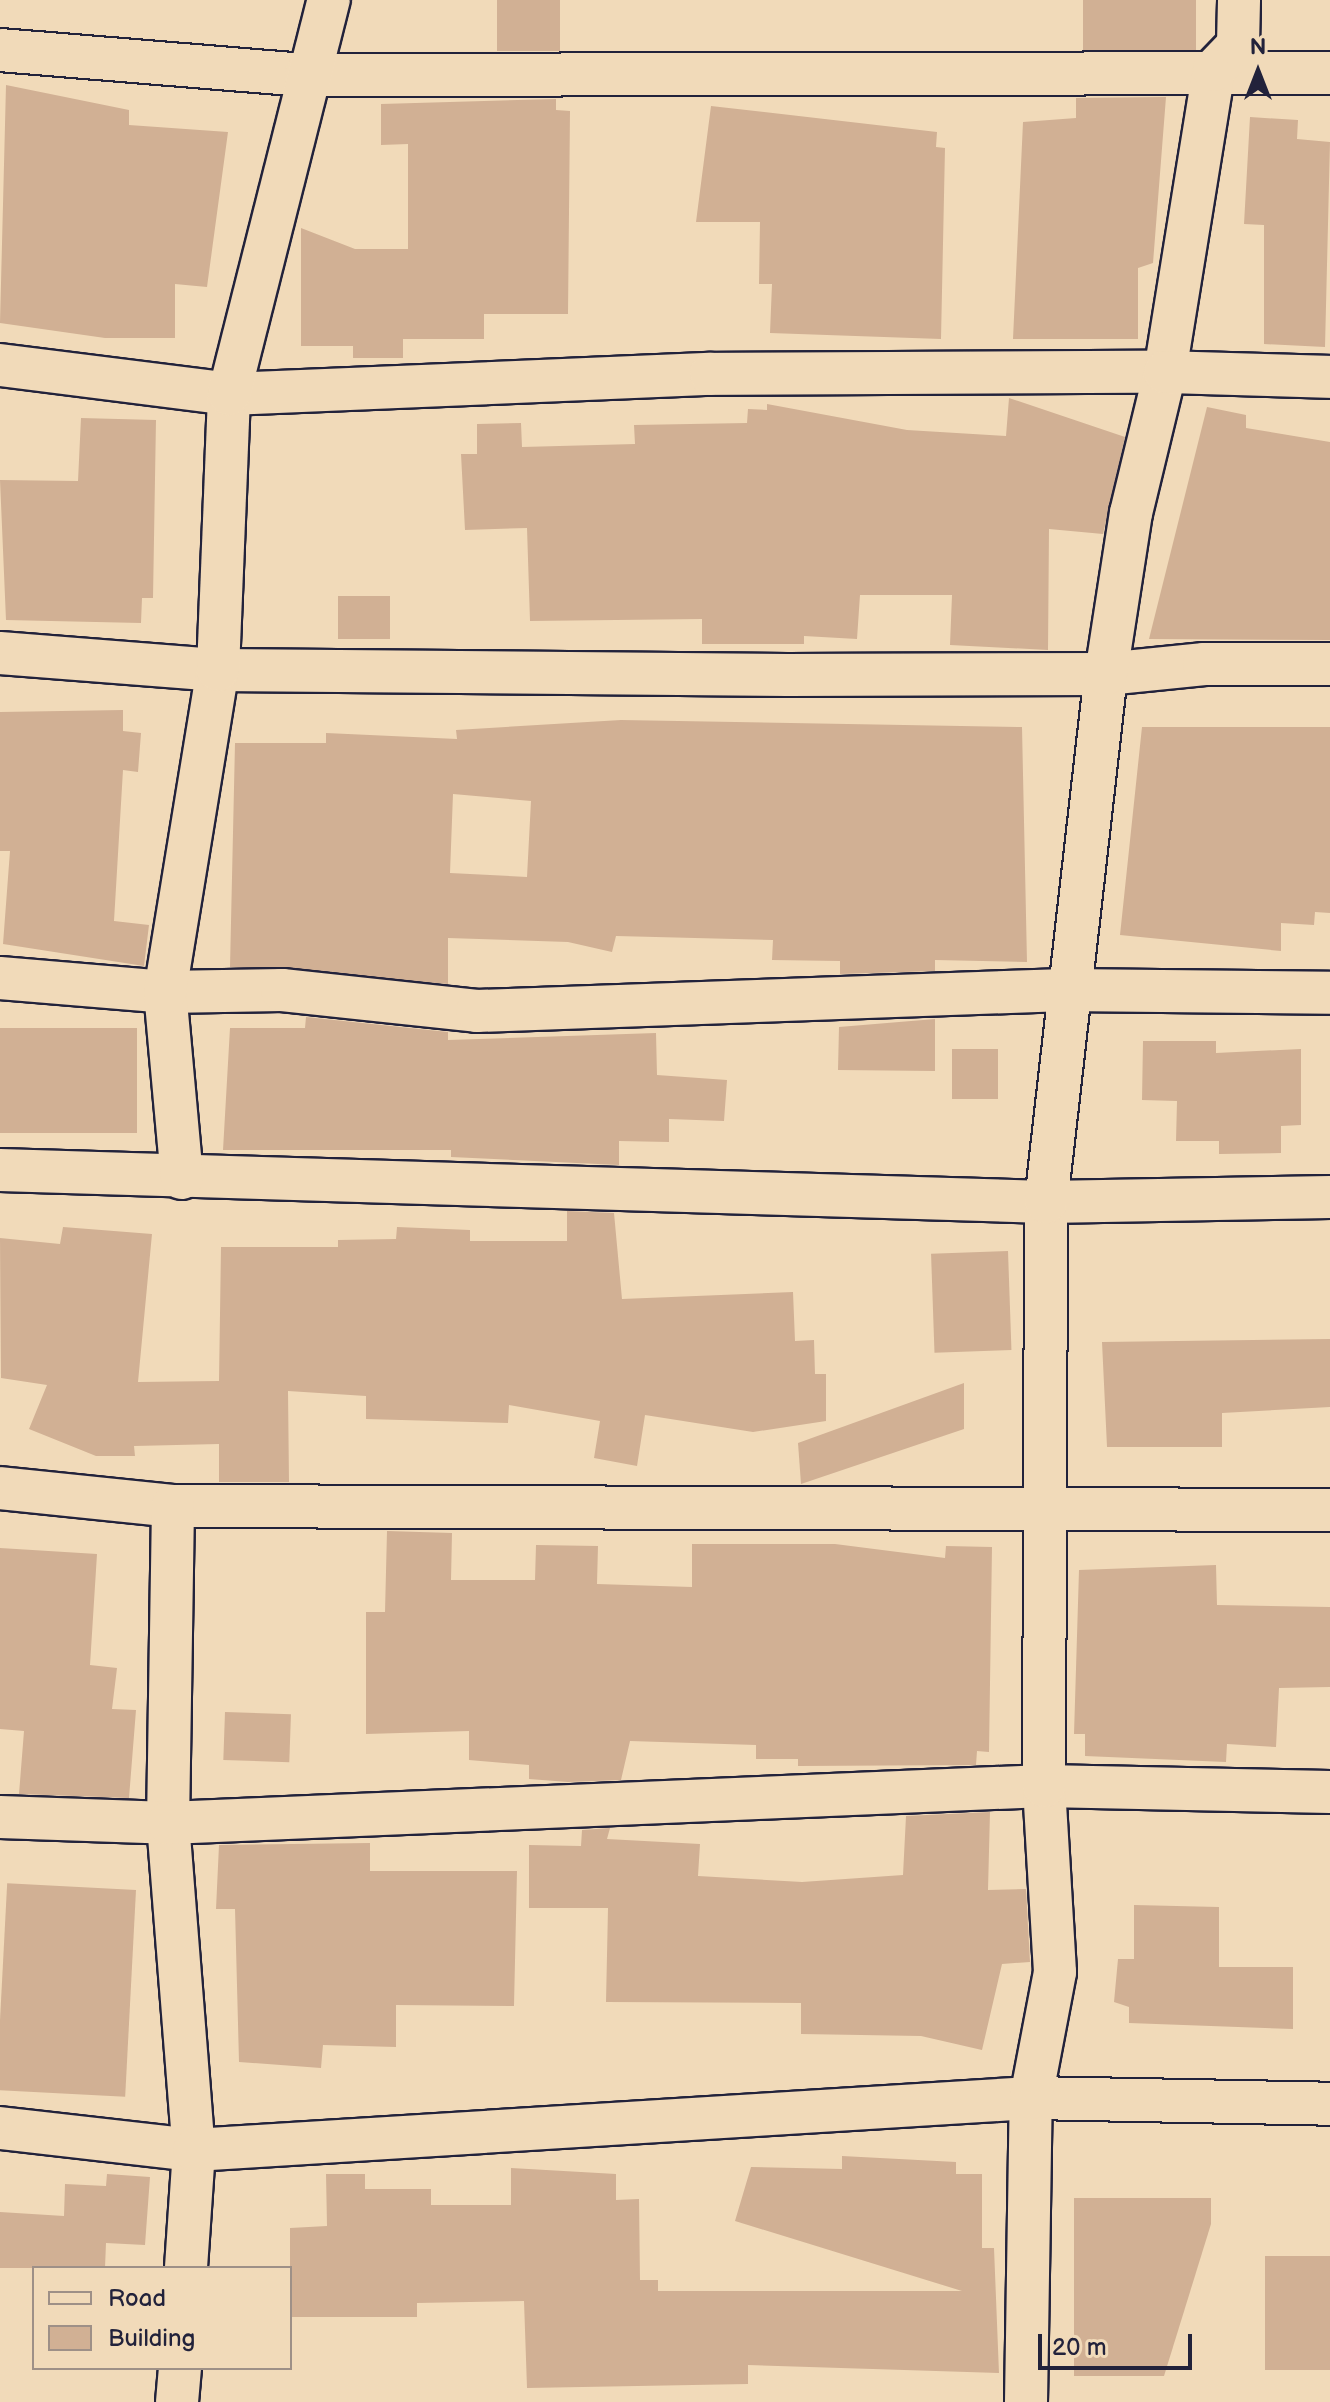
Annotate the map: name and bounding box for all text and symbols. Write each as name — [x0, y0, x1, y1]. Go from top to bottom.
north arrow — [1218, 32, 1298, 112]
text: N — [1250, 34, 1266, 61]
legend — [32, 2266, 292, 2370]
text: Road — [108, 2284, 166, 2313]
scale bar — [1042, 2318, 1196, 2368]
text: Building — [108, 2324, 195, 2353]
text: 20 m — [1052, 2333, 1107, 2362]

